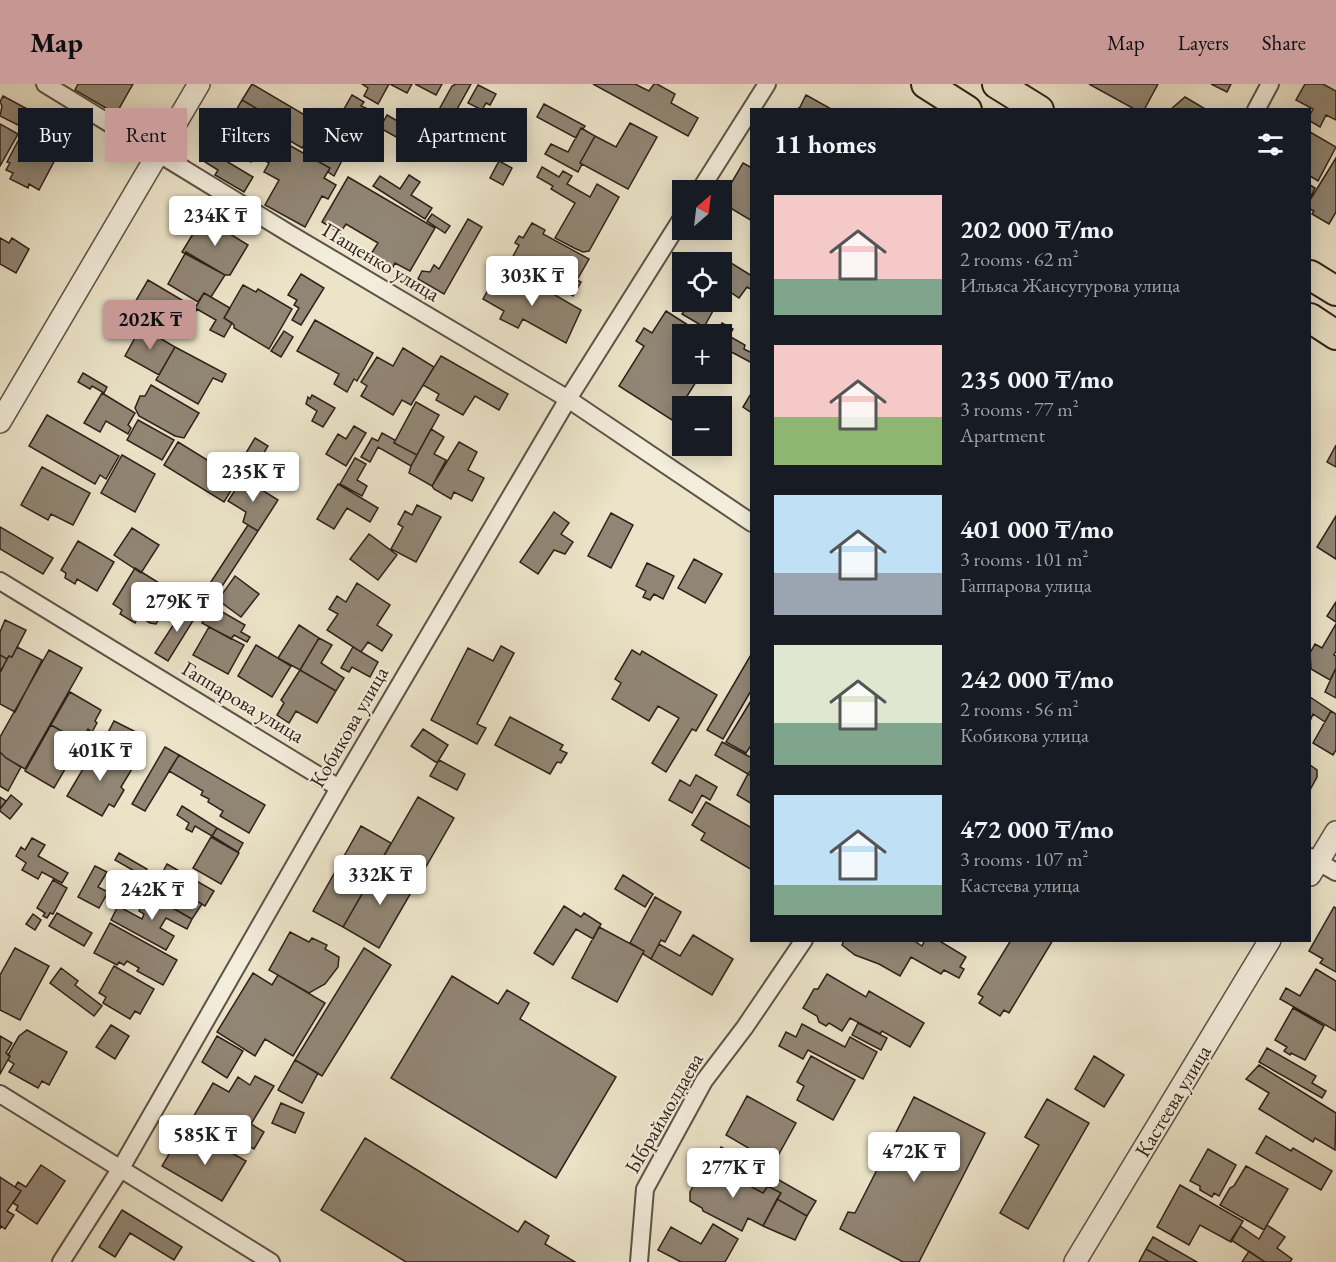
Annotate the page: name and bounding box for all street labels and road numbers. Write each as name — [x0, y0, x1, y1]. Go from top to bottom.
street label: Пащенко улица — [317, 216, 446, 308]
street label: Гаппарова улица — [177, 654, 310, 749]
street label: Кобикова улица — [303, 661, 394, 792]
street label: Кастеева улица — [1129, 1039, 1217, 1162]
street label: Ыбраймолдаева — [618, 1047, 709, 1178]

